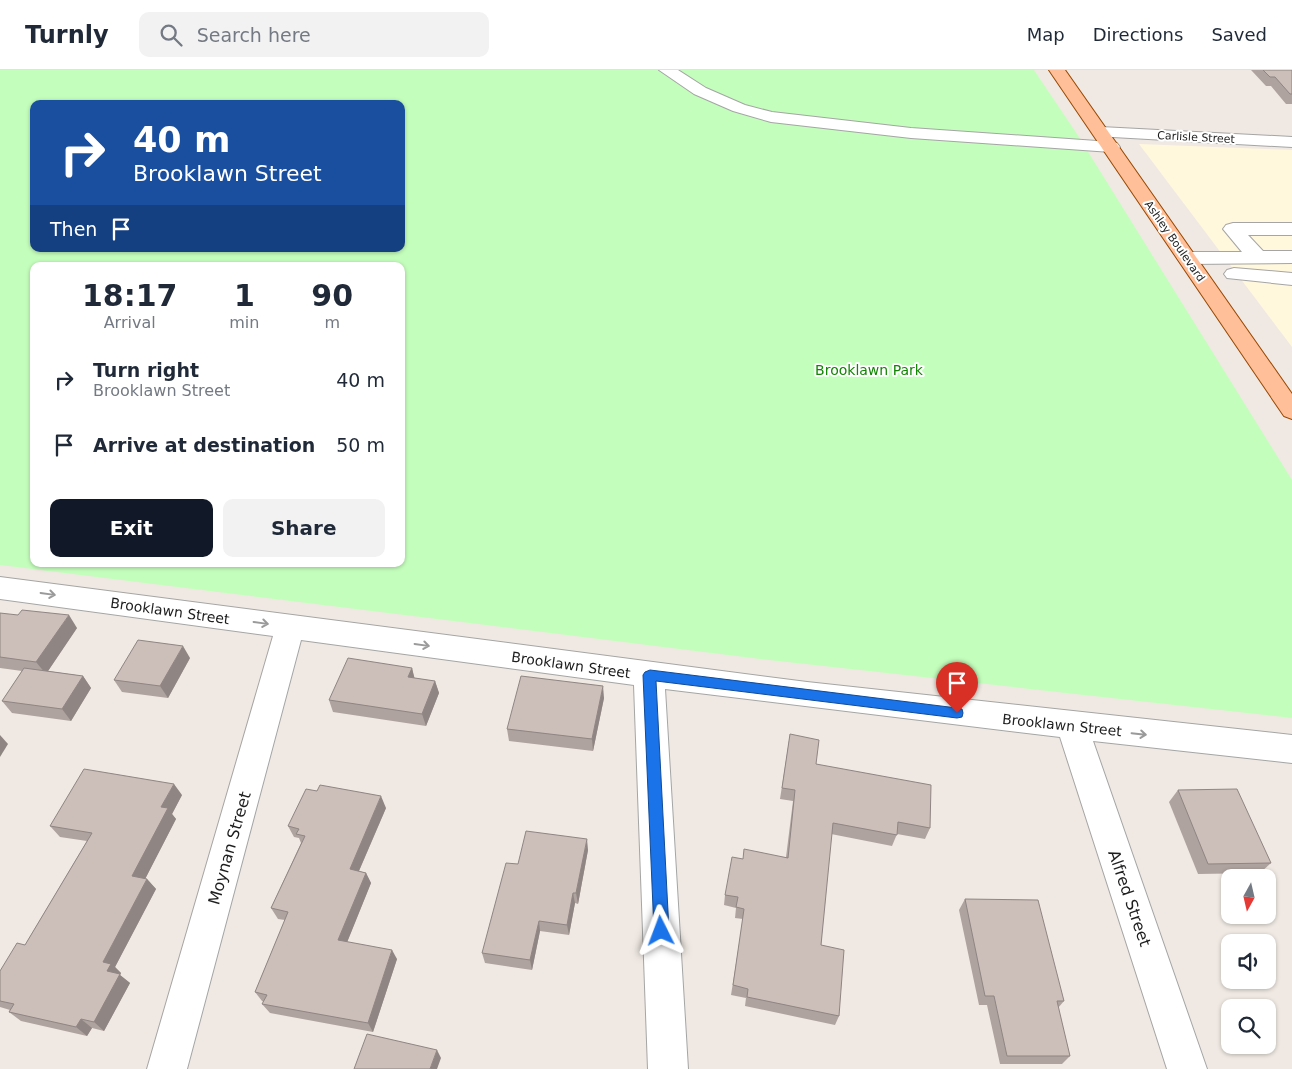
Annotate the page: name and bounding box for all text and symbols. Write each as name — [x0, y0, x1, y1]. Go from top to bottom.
search box — [139, 12, 489, 57]
text: Turnly — [25, 21, 109, 49]
icon: search — [157, 21, 185, 49]
text: Search here — [197, 24, 311, 46]
text: Map — [1027, 24, 1065, 45]
text: Directions — [1093, 24, 1183, 45]
text: Saved — [1211, 24, 1267, 45]
icon: right — [50, 120, 115, 185]
text: 40 m — [133, 120, 230, 160]
street label: Carlisle Street — [1157, 129, 1236, 146]
text: Brooklawn Street — [133, 161, 322, 186]
street label: Ashley Boulevard — [1142, 198, 1207, 284]
icon: arrive — [107, 215, 135, 243]
text: Then — [50, 218, 97, 240]
text: 18:17 — [82, 278, 177, 313]
text: 1 — [234, 278, 255, 313]
text: 90 — [311, 278, 353, 313]
text: Arrival — [104, 313, 156, 332]
text: min — [229, 313, 259, 332]
text: m — [324, 313, 340, 332]
text: Turn right — [93, 359, 199, 381]
park label: Brooklawn Park — [815, 362, 924, 378]
icon: right — [50, 366, 78, 394]
text: 40 m — [336, 369, 385, 391]
text: Brooklawn Street — [93, 381, 230, 400]
icon: arrive — [50, 431, 78, 459]
text: Arrive at destination — [93, 434, 315, 456]
text: 50 m — [336, 434, 385, 456]
button: Exit — [50, 499, 213, 557]
button: Share — [223, 499, 385, 557]
one-way arrow — [40, 590, 56, 600]
street label: Brooklawn Street — [109, 595, 231, 627]
one-way arrow — [253, 618, 269, 628]
one-way arrow — [414, 640, 430, 650]
street label: Brooklawn Street — [510, 649, 632, 681]
pin — [936, 662, 978, 713]
icon: arrive — [943, 669, 971, 697]
street label: Brooklawn Street — [1001, 711, 1123, 739]
one-way arrow — [1131, 729, 1147, 739]
street label: Moynan Street — [204, 789, 255, 907]
street label: Alfred Street — [1104, 847, 1155, 949]
north arrow — [1221, 869, 1276, 924]
map controls — [1221, 869, 1276, 1054]
position arrow — [634, 904, 686, 956]
button: sound — [1221, 934, 1276, 989]
button: search — [1221, 999, 1276, 1054]

